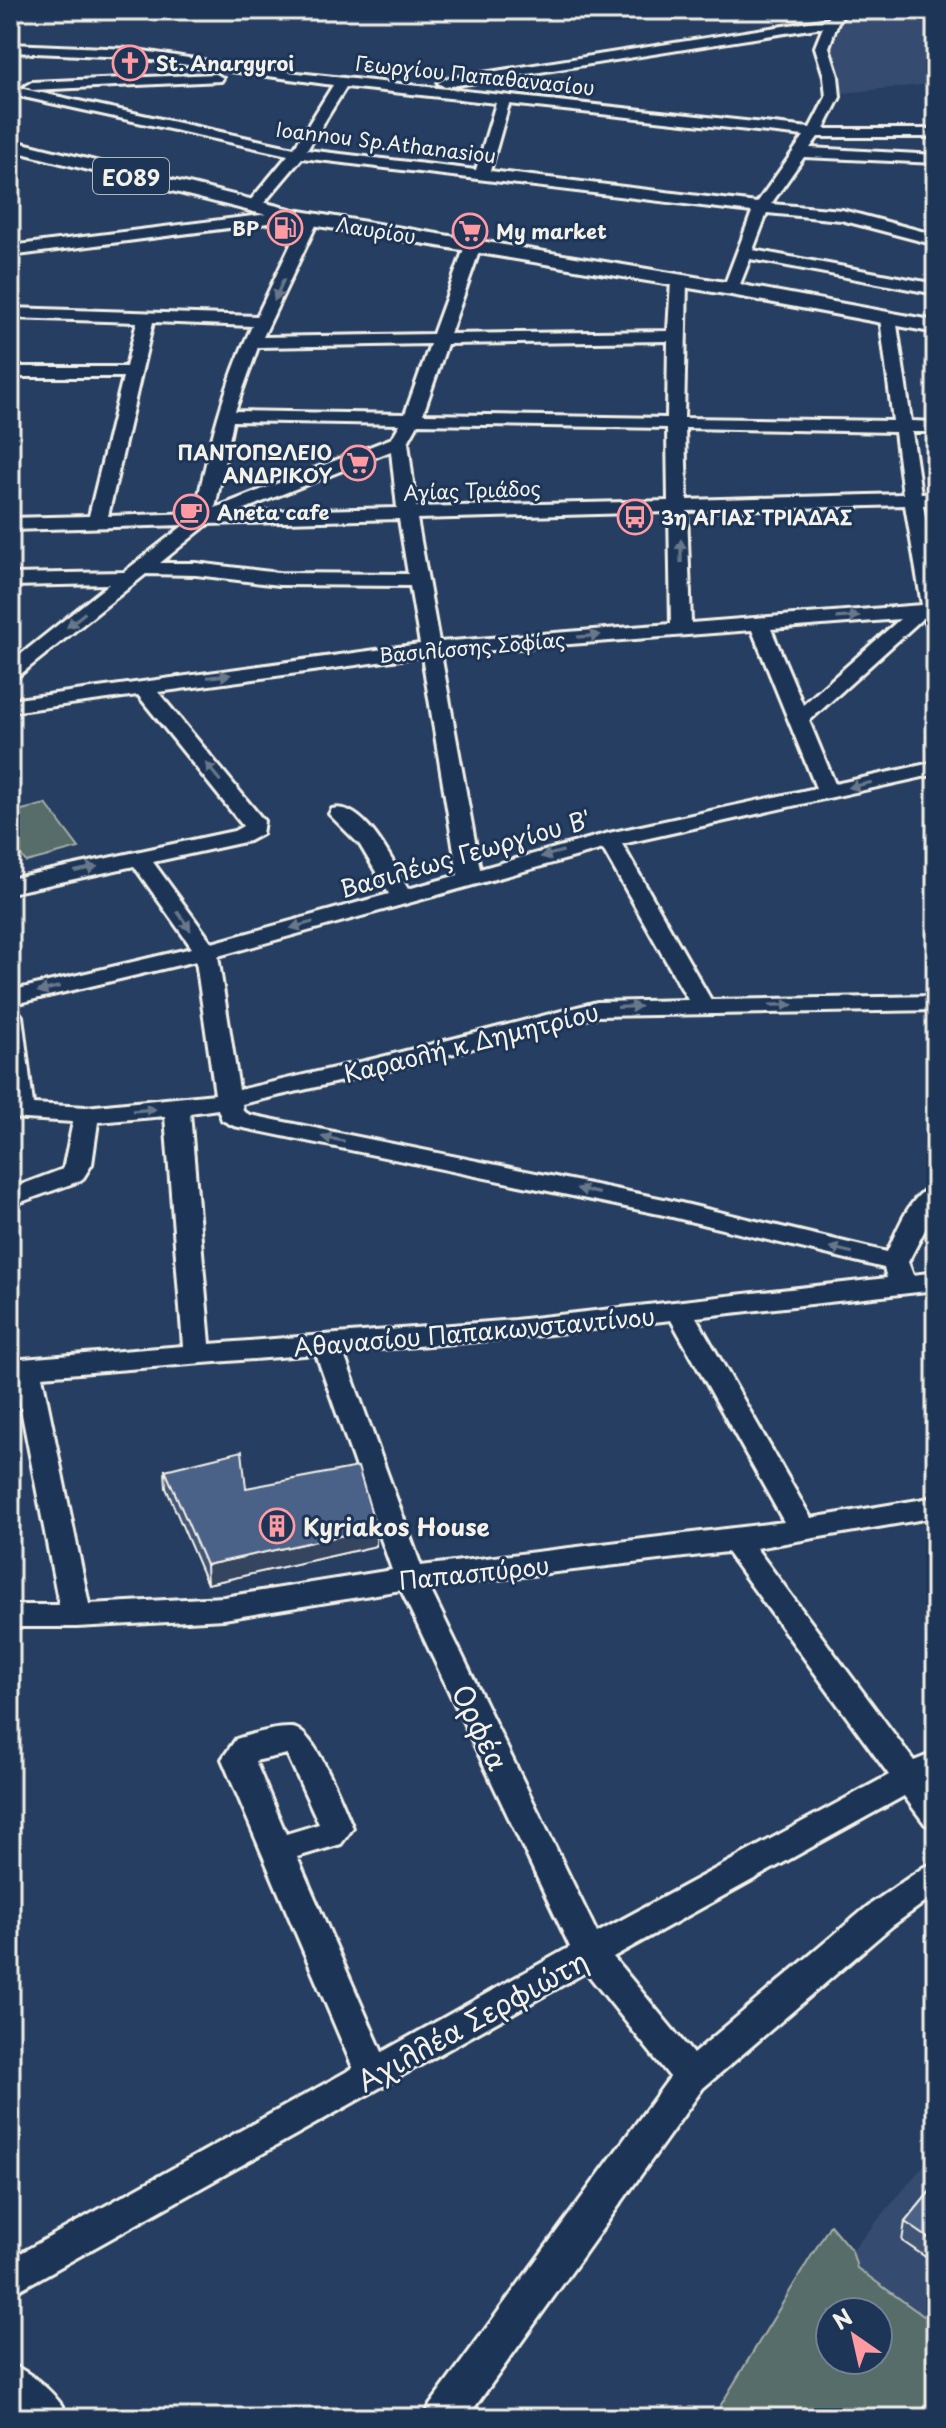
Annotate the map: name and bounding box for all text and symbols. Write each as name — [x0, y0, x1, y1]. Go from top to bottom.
church icon: St. Anargyroi — [111, 44, 149, 82]
place label: St. Anargyroi — [156, 48, 294, 78]
street label: Γεωργίου Παπαθανασίου — [354, 48, 596, 102]
street label: Ioannou Sp.Athanasiou — [274, 114, 498, 170]
road number: ΕΟ89 — [93, 158, 169, 194]
fuel station icon: BP — [266, 209, 304, 247]
street label: Λαυρίου — [334, 209, 418, 251]
supermarket icon: My market — [451, 212, 489, 250]
place label: BP — [232, 213, 259, 243]
place label: My market — [496, 216, 607, 246]
one-way arrow — [272, 279, 286, 302]
place label: ΠΑΝΤΟΠΩΛΕΙΟ ΑΝΔΡΙΚΟΥ — [178, 437, 333, 490]
supermarket icon: ΠΑΝΤΟΠΩΛΕΙΟ ΑΝΔΡΙΚΟΥ — [339, 444, 377, 482]
street label: Αγίας Τριάδος — [403, 473, 541, 507]
cafe icon: Aneta cafe — [172, 493, 210, 531]
place label: Aneta cafe — [217, 497, 329, 527]
bus stop icon: 3η ΑΓΙΑΣ ΤΡΙΑΔΑΣ — [616, 498, 654, 536]
place label: 3η ΑΓΙΑΣ ΤΡΙΑΔΑΣ — [661, 502, 853, 532]
one-way arrow — [675, 538, 687, 563]
one-way arrow — [836, 610, 861, 623]
one-way arrow — [66, 611, 86, 628]
street label: Βασιλίσσης Σοφίας — [378, 624, 566, 670]
one-way arrow — [577, 630, 602, 643]
one-way arrow — [207, 669, 232, 682]
one-way arrow — [205, 762, 222, 782]
one-way arrow — [847, 779, 872, 792]
street label: Βασιλέως Γεωργίου Β' — [335, 800, 595, 906]
one-way arrow — [539, 849, 564, 861]
one-way arrow — [74, 862, 99, 875]
one-way arrow — [176, 911, 191, 932]
one-way arrow — [289, 920, 314, 932]
one-way arrow — [37, 983, 62, 995]
street label: Καραολή κ Δημητρίου — [340, 993, 602, 1091]
one-way arrow — [769, 998, 794, 1011]
one-way arrow — [617, 1000, 642, 1013]
one-way arrow — [132, 1103, 157, 1116]
one-way arrow — [320, 1133, 345, 1145]
one-way arrow — [575, 1184, 600, 1197]
one-way arrow — [828, 1243, 853, 1256]
street label: Αθανασίου Παπακωνσταντίνου — [292, 1297, 656, 1365]
building icon: Kyriakos House — [258, 1507, 296, 1545]
place label: Kyriakos House — [303, 1508, 490, 1544]
street label: Παπασπύρου — [397, 1546, 551, 1598]
street label: Ορφέα — [442, 1677, 520, 1777]
street label: Αχιλλέα Σερφιώτη — [349, 1939, 595, 2101]
north arrow — [814, 2296, 894, 2376]
text: N — [826, 2300, 858, 2337]

